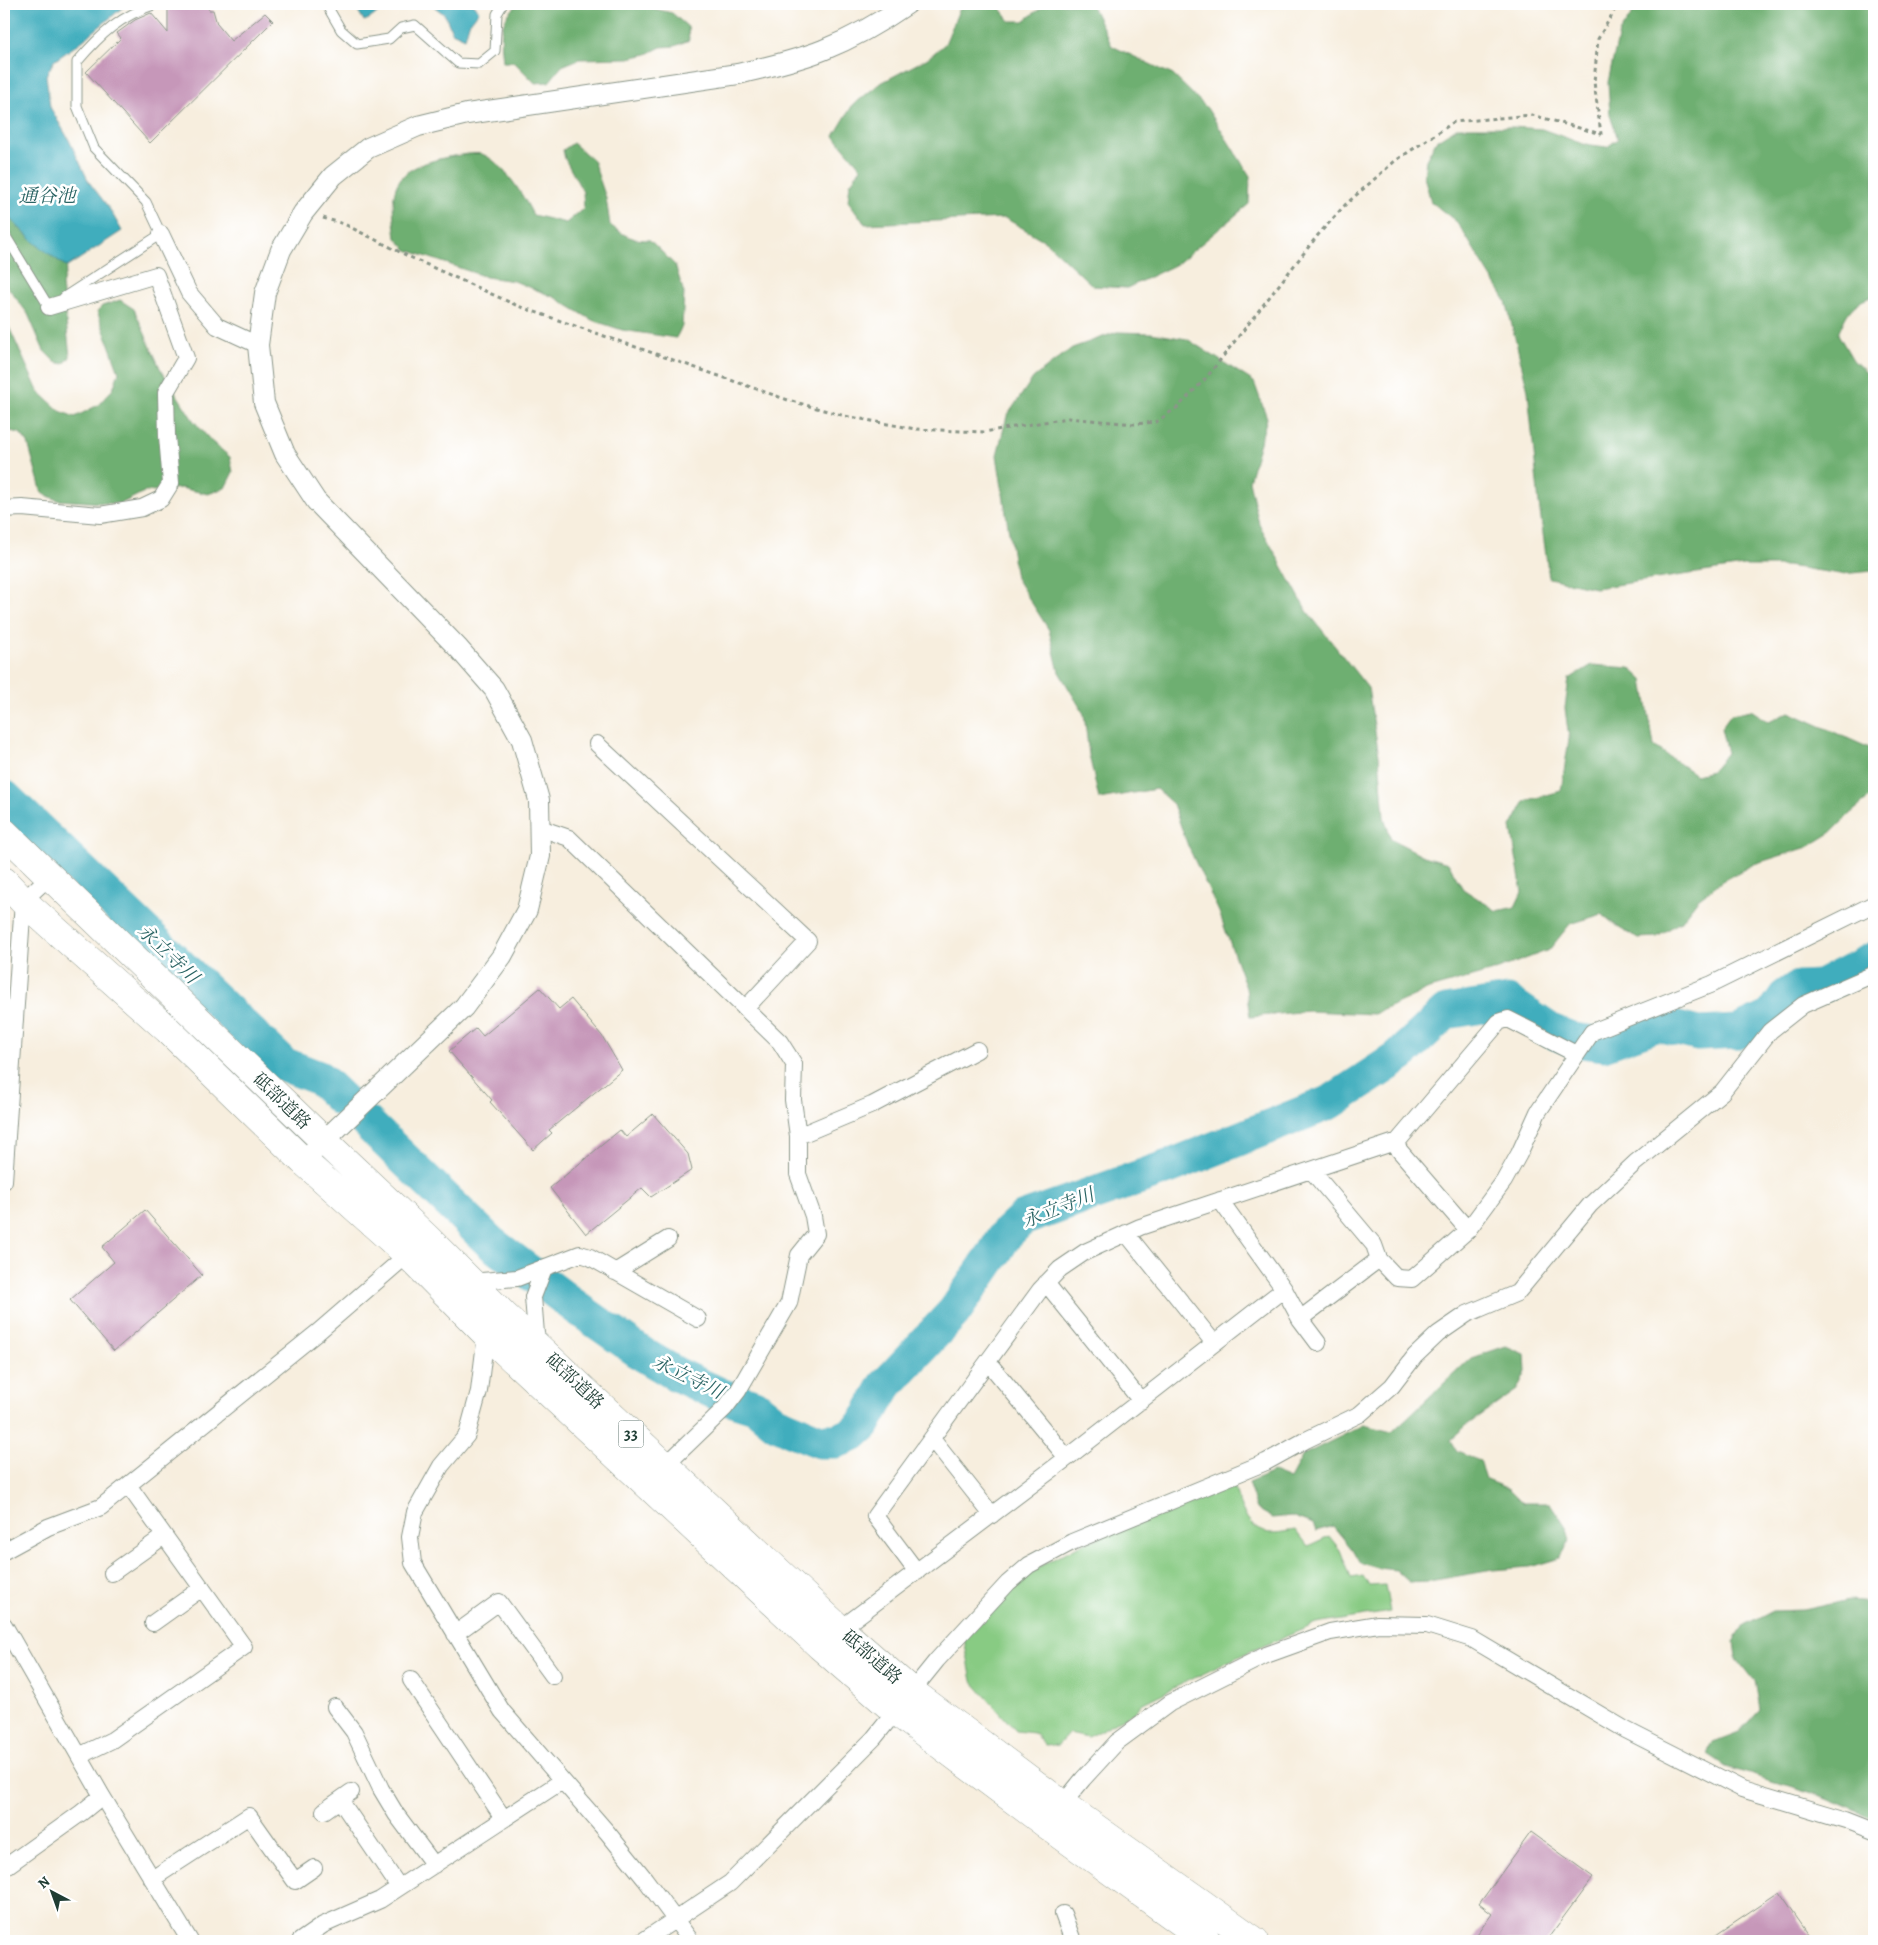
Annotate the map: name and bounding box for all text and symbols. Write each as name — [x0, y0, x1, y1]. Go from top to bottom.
water label: 通谷池 — [18, 183, 77, 209]
water label: 永立寺川 — [132, 918, 206, 991]
street label: 砥部道路 — [248, 1067, 316, 1135]
water label: 永立寺川 — [1018, 1181, 1100, 1234]
street label: 砥部道路 — [540, 1348, 610, 1414]
water label: 永立寺川 — [648, 1349, 730, 1406]
road number: 33 — [618, 1420, 644, 1448]
street label: 砥部道路 — [837, 1624, 907, 1690]
north arrow — [28, 1868, 78, 1918]
text: N — [34, 1872, 54, 1893]

